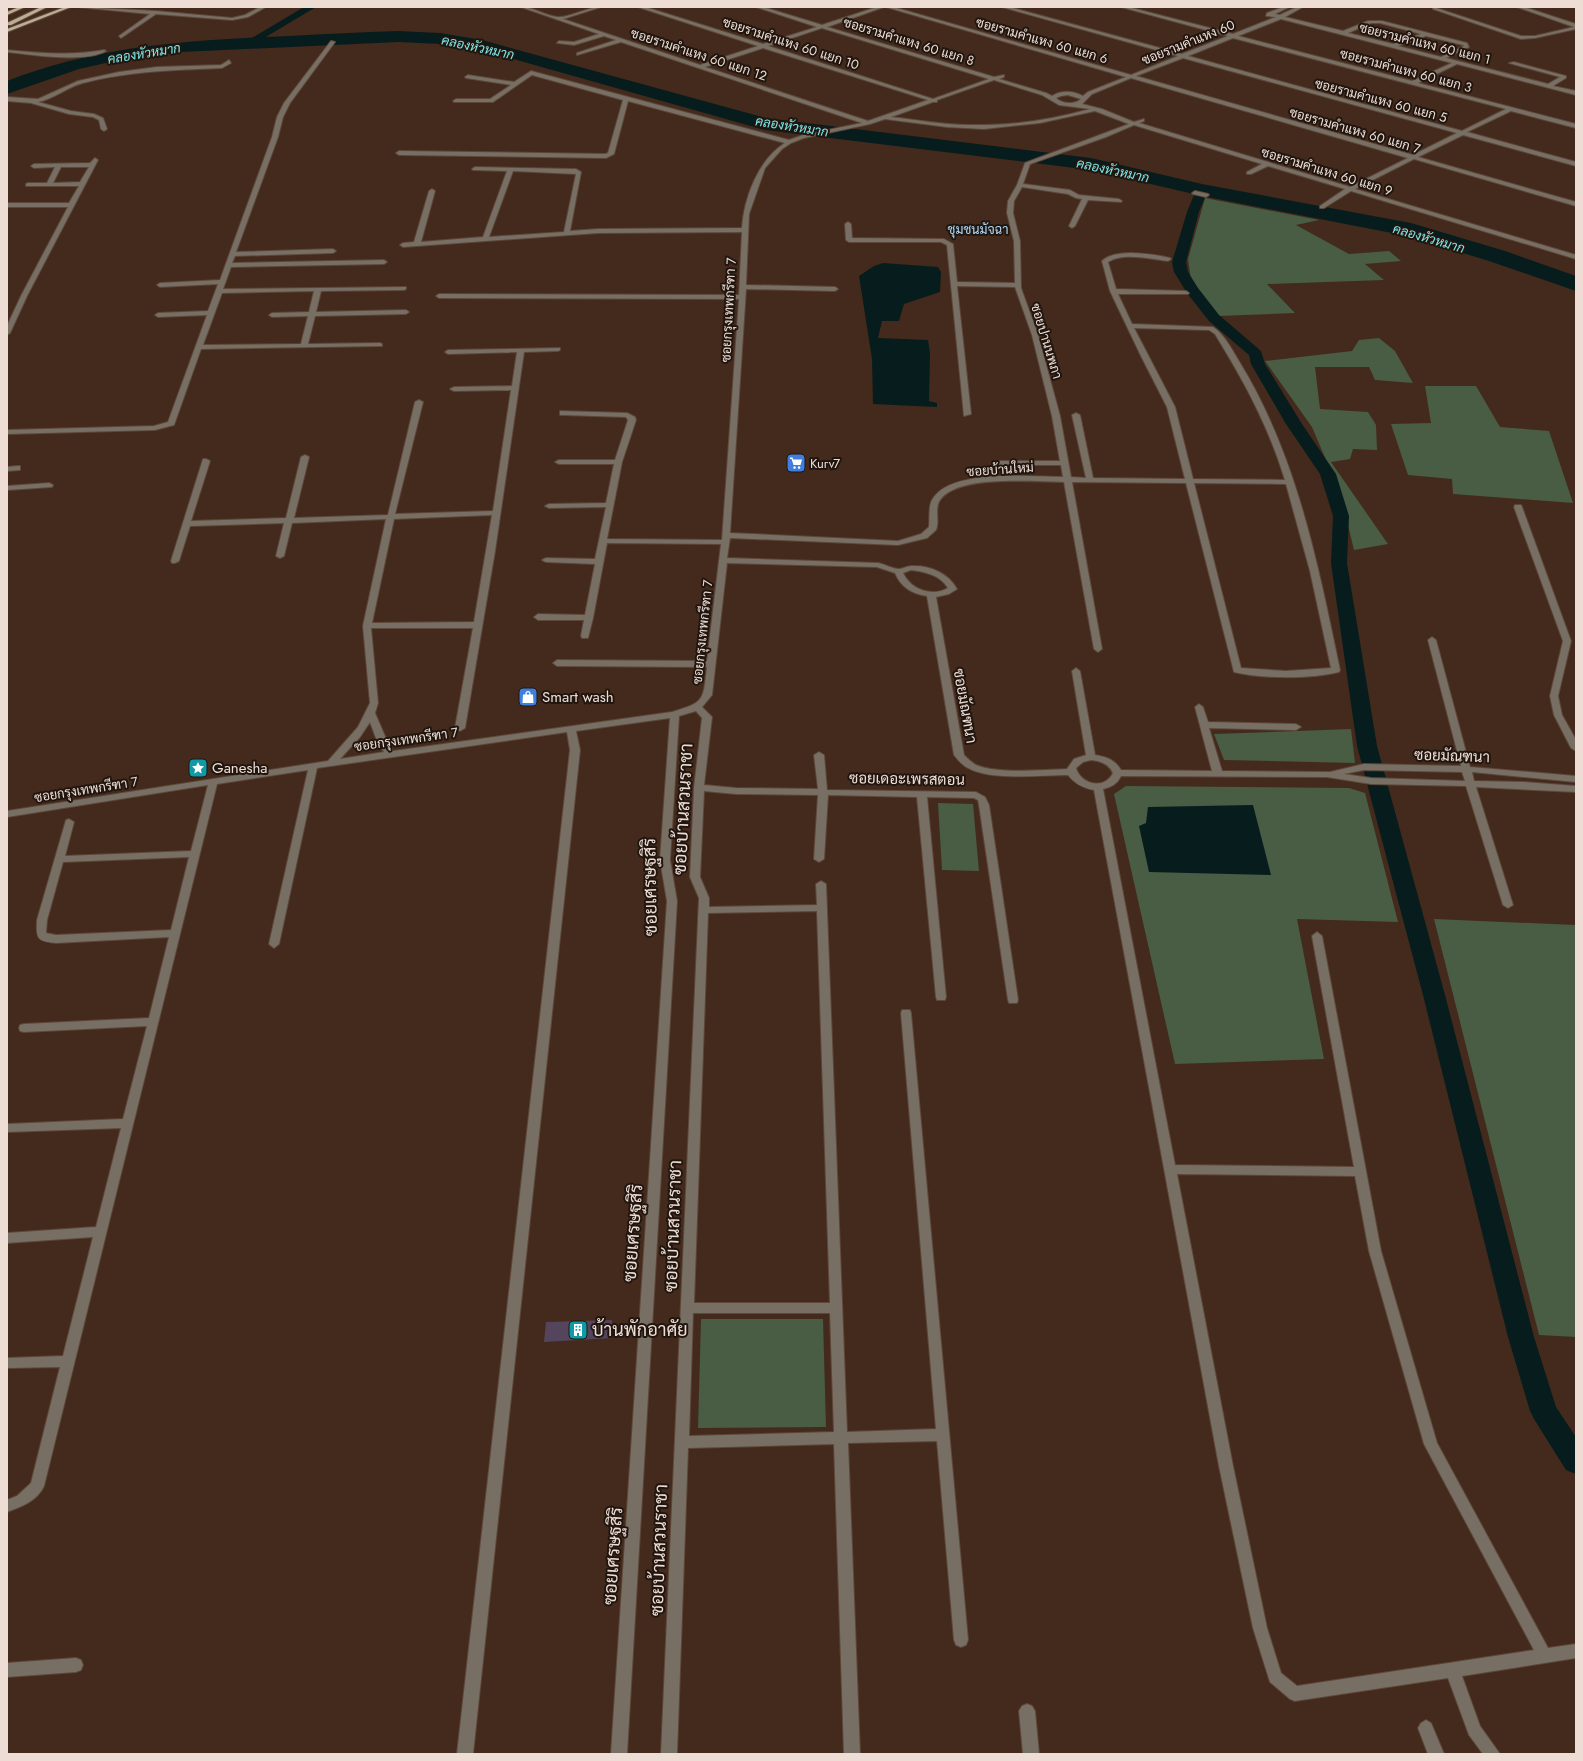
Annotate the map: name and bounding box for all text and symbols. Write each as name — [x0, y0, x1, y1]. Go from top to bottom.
street label: ซอยรามคำแหง 60 แยก 10 — [720, 12, 862, 75]
street label: ซอยรามคำแหง 60 แยก 8 — [841, 13, 977, 70]
street label: ซอยรามคำแหง 60 แยก 6 — [974, 13, 1110, 68]
street label: ซอยรามคำแหง 60 — [1139, 15, 1238, 70]
street label: ซอยรามคำแหง 60 แยก 1 — [1357, 18, 1493, 69]
street label: ซอยรามคำแหง 60 แยก 12 — [628, 23, 769, 85]
water label: คลองหัวหมาก — [440, 31, 516, 64]
water label: คลองหัวหมาก — [106, 38, 182, 69]
street label: ซอยรามคำแหง 60 แยก 3 — [1338, 44, 1474, 97]
street label: ซอยรามคำแหง 60 แยก 5 — [1313, 74, 1449, 127]
street label: ซอยรามคำแหง 60 แยก 7 — [1287, 103, 1423, 158]
water label: คลองหัวหมาก — [754, 111, 830, 142]
street label: ซอยรามคำแหง 60 แยก 9 — [1259, 142, 1395, 201]
water label: คลองหัวหมาก — [1075, 154, 1151, 187]
water label: คลองหัวหมาก — [1391, 219, 1467, 258]
district label: ชุมชนมัจฉา — [948, 220, 1008, 239]
street label: ซอยกรุงเทพกรีฑา 7 — [716, 257, 741, 363]
street label: ซอยปานนพภา — [1026, 301, 1067, 381]
supermarket icon: Kurv7 — [785, 452, 807, 474]
place label: Kurv7 — [810, 454, 840, 473]
street label: ซอยบ้านใหม่ — [966, 458, 1034, 481]
street label: ซอยกรุงเทพกรีฑา 7 — [688, 579, 717, 685]
street label: ซอยมัณฑนา — [948, 667, 982, 745]
shop icon: Smart wash — [517, 686, 539, 708]
place label: Smart wash — [542, 686, 614, 708]
street label: ซอยกรุงเทพกรีฑา 7 — [353, 723, 459, 756]
street label: ซอยบ้านสวนราชา — [667, 742, 699, 876]
street label: ซอยมัณฑนา — [1414, 744, 1490, 768]
place icon: Ganesha — [187, 757, 209, 779]
place label: Ganesha — [212, 757, 268, 779]
street label: ซอยเดอะเพรสตอน — [849, 767, 965, 791]
street label: ซอยกรุงเทพกรีฑา 7 — [33, 772, 139, 807]
street label: ซอยเศรษฐสิริ — [636, 837, 664, 936]
street label: ซอยบ้านสวนราชา — [658, 1160, 688, 1292]
street label: ซอยเศรษฐสิริ — [617, 1183, 649, 1283]
place label: บ้านพักอาศัย — [592, 1317, 688, 1343]
building icon: บ้านพักอาศัย — [567, 1319, 589, 1341]
street label: ซอยบ้านสวนราชา — [644, 1484, 674, 1616]
street label: ซอยเศรษฐสิริ — [597, 1506, 629, 1606]

